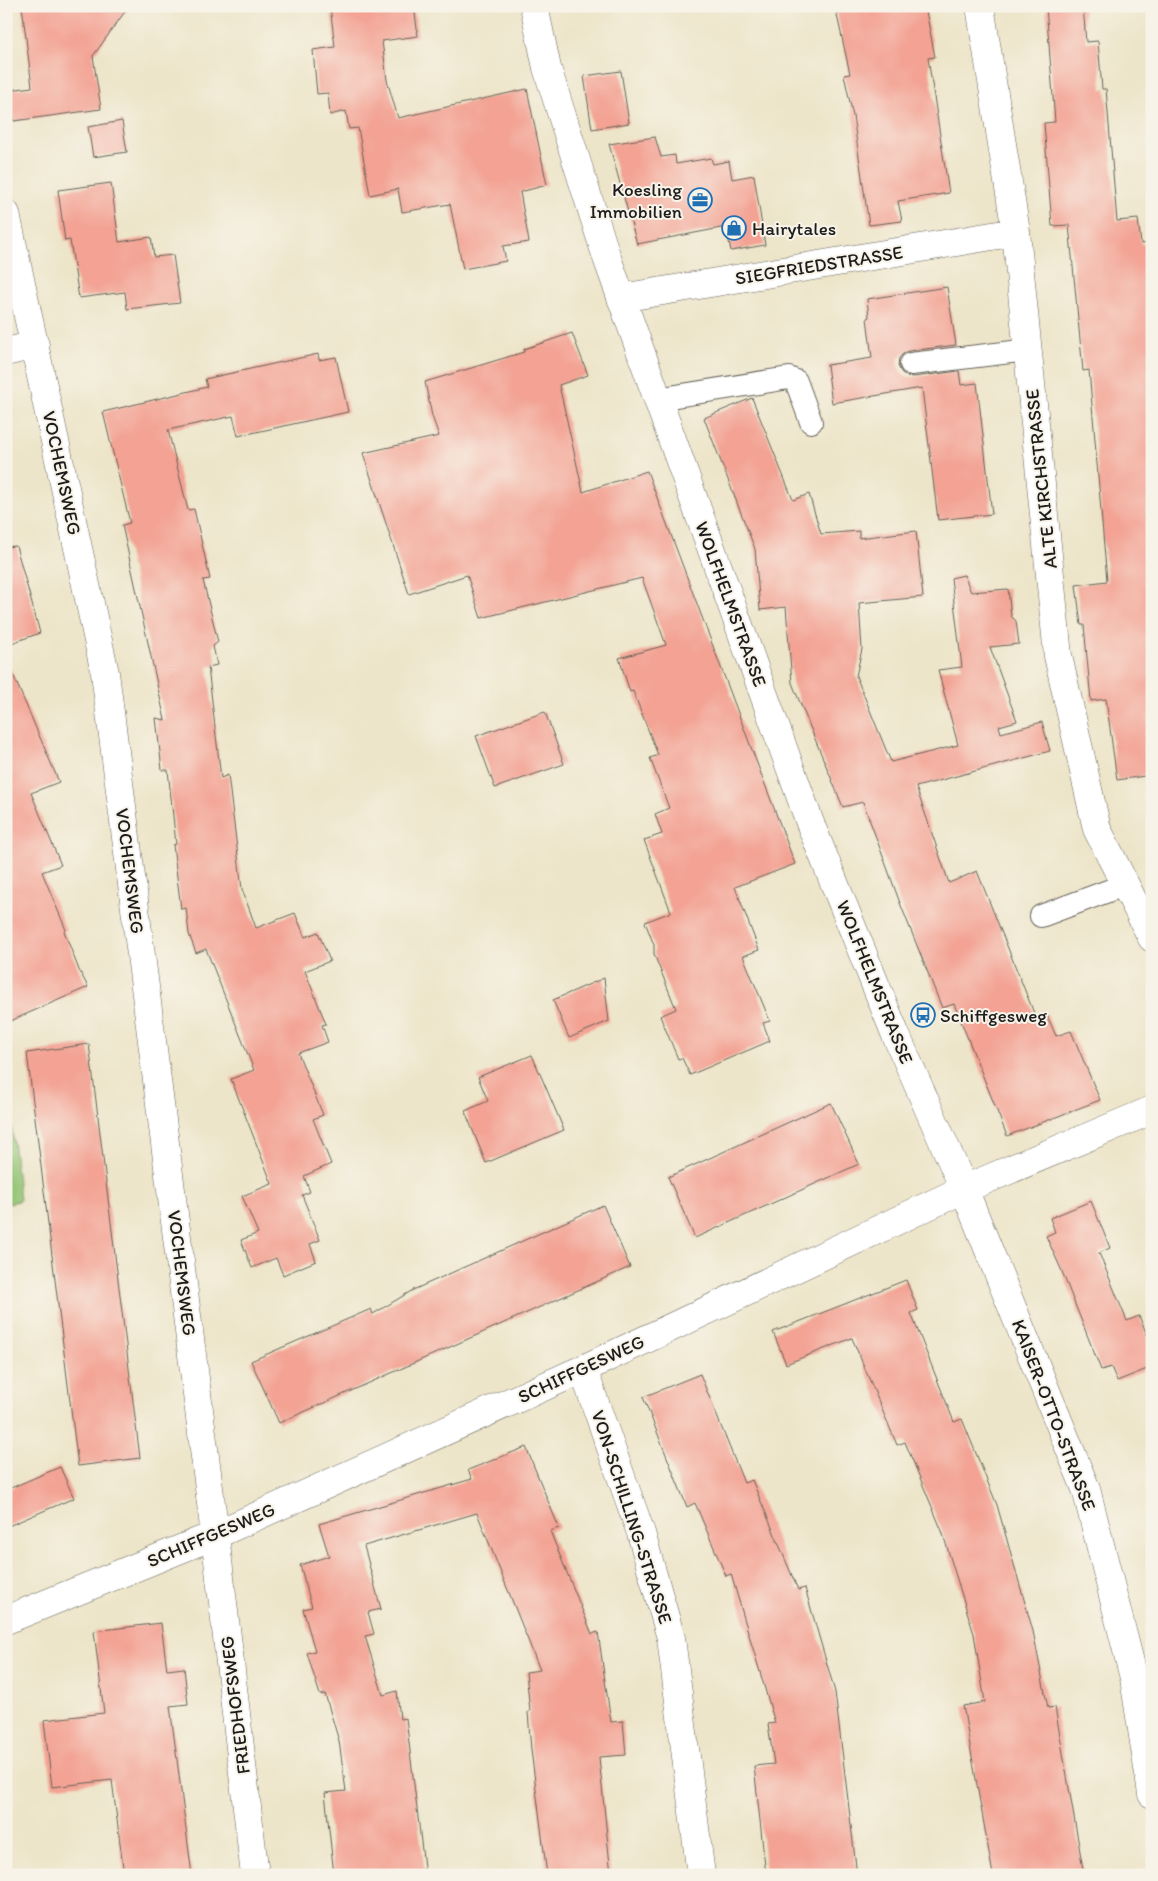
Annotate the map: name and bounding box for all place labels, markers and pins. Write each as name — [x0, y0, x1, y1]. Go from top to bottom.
place label: Koesling Immobilien — [590, 178, 682, 223]
office icon: Koesling Immobilien — [687, 187, 713, 213]
shop icon: Hairytales — [721, 215, 747, 241]
place label: Hairytales — [752, 217, 836, 240]
bus stop icon: Schiffgesweg — [910, 1002, 936, 1028]
place label: Schiffgesweg — [940, 1004, 1047, 1027]

